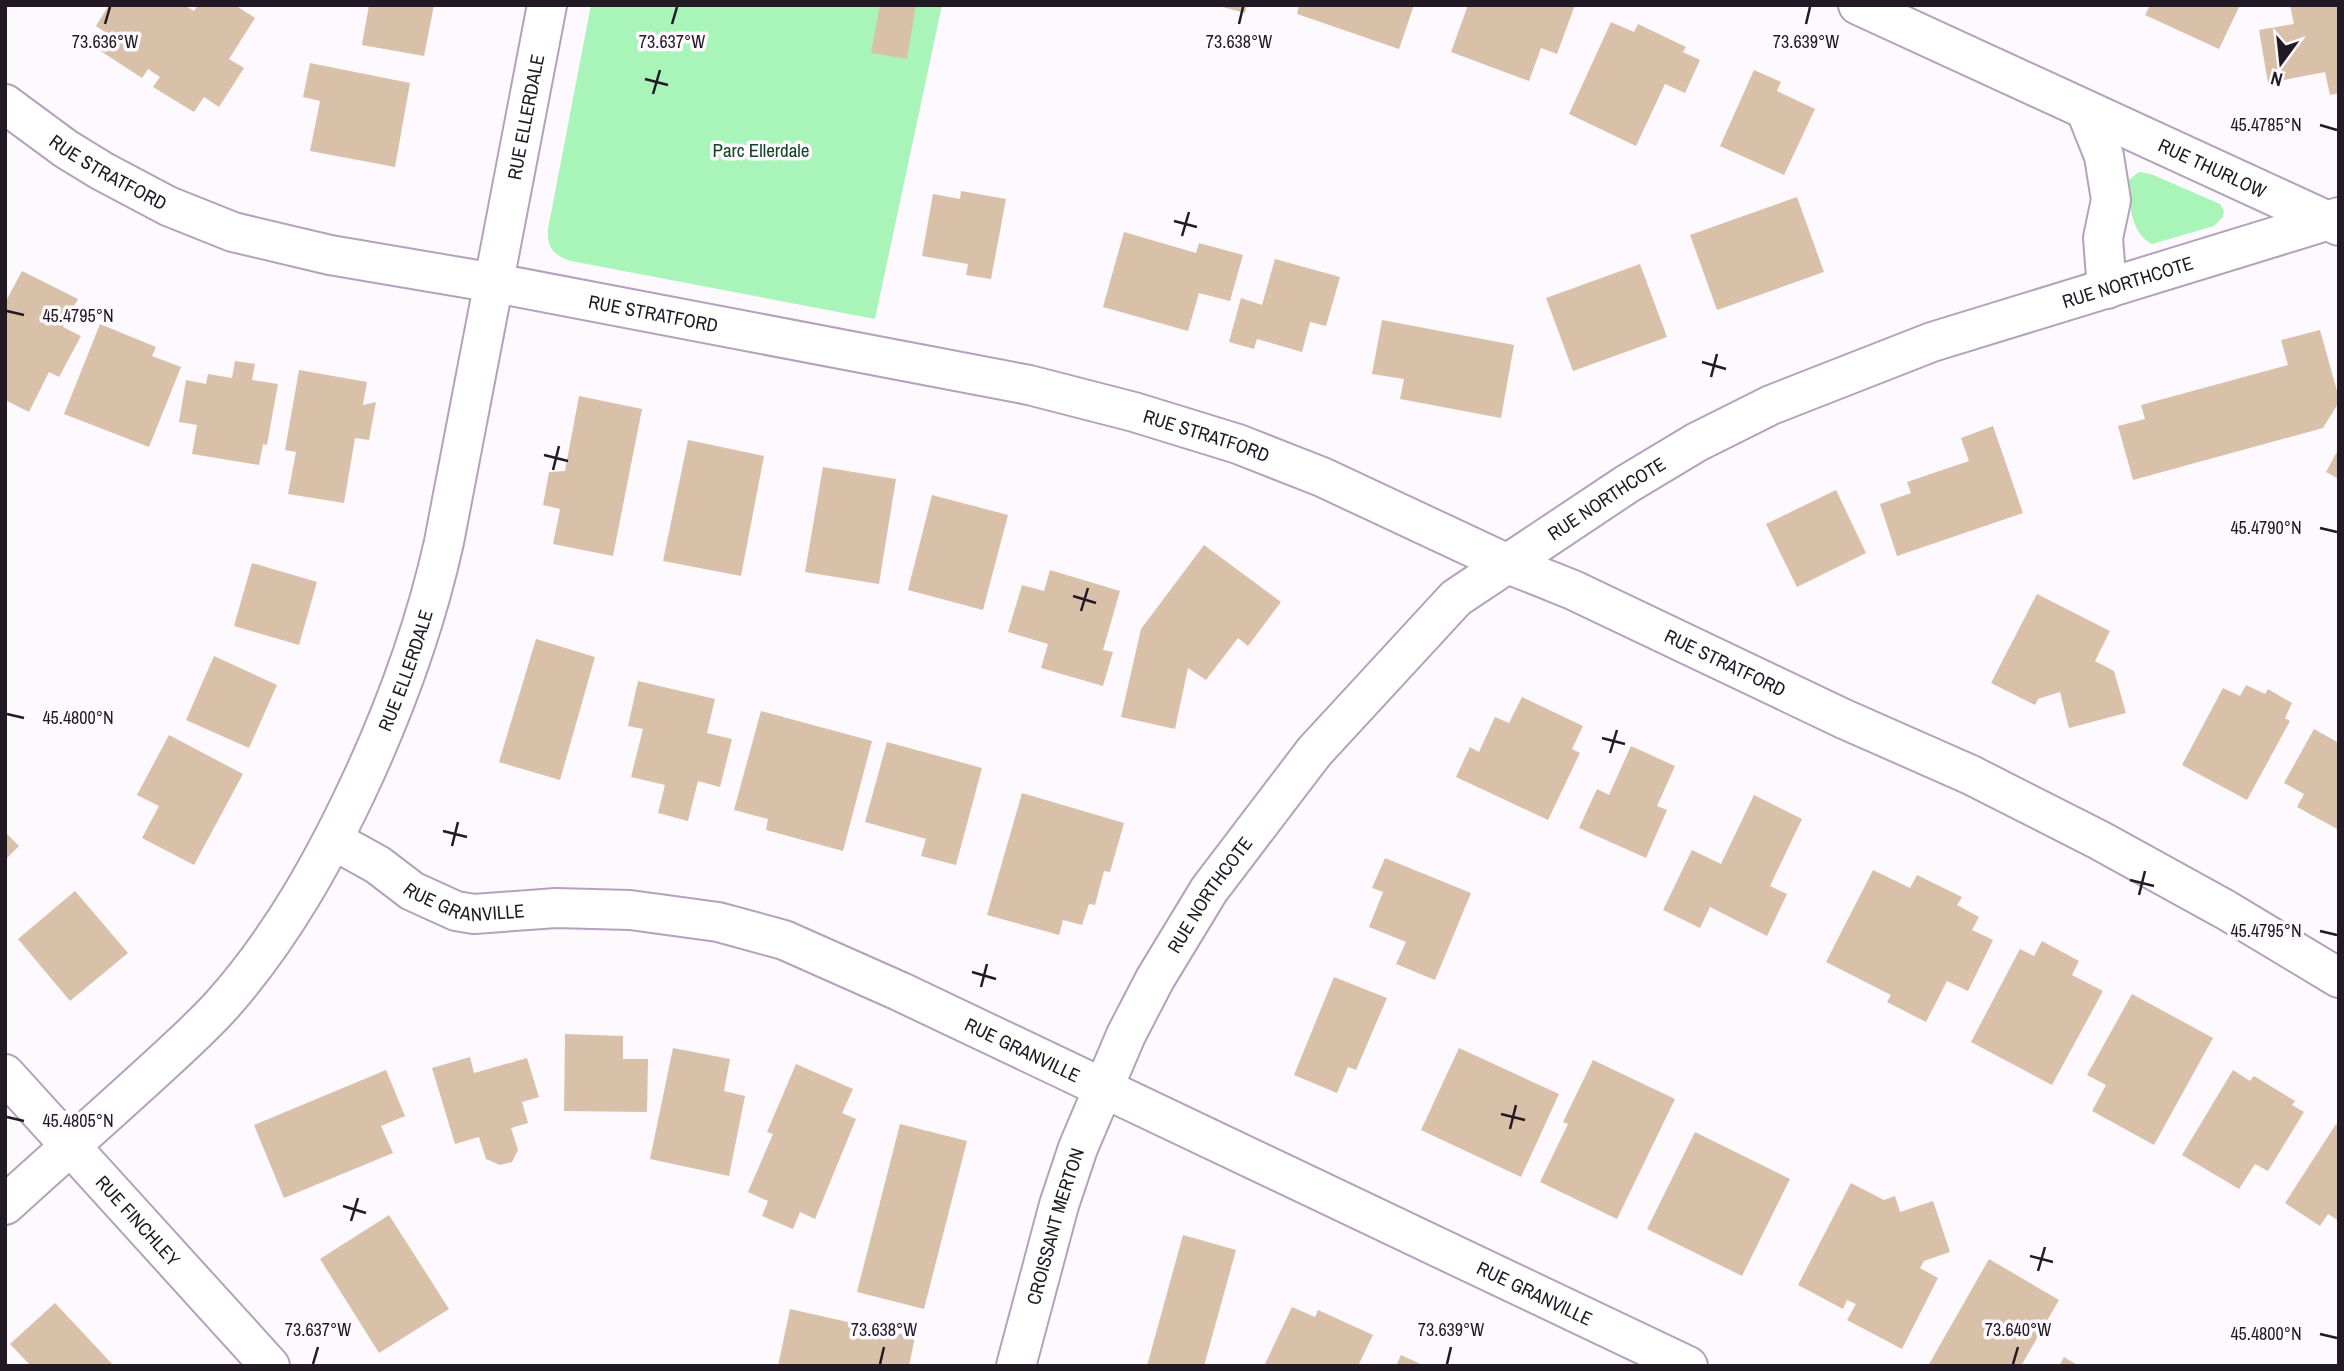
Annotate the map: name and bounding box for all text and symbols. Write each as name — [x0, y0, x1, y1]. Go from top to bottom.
north arrow — [2246, 28, 2316, 98]
text: 73.636°W — [72, 29, 138, 54]
text: 73.637°W — [639, 29, 705, 54]
text: 73.638°W — [1206, 29, 1272, 54]
text: 73.639°W — [1773, 29, 1839, 54]
street label: RUE ELLERDALE — [501, 52, 550, 182]
text: N — [2268, 65, 2285, 93]
text: 45.4785°N — [2230, 112, 2302, 137]
street label: RUE STRATFORD — [44, 128, 171, 216]
street label: RUE THURLOW — [2154, 132, 2271, 204]
park label: Parc Ellerdale — [713, 137, 809, 163]
street label: RUE NORTHCOTE — [2059, 250, 2196, 314]
street label: RUE STRATFORD — [586, 288, 720, 338]
text: 45.4795°N — [42, 303, 114, 328]
street label: RUE STRATFORD — [1140, 403, 1274, 468]
street label: RUE NORTHCOTE — [1542, 451, 1670, 546]
text: 45.4790°N — [2230, 515, 2302, 540]
street label: RUE ELLERDALE — [372, 607, 439, 735]
street label: RUE STRATFORD — [1660, 623, 1790, 703]
text: 45.4800°N — [42, 705, 114, 730]
street label: RUE NORTHCOTE — [1161, 831, 1258, 958]
street label: RUE GRANVILLE — [398, 876, 525, 927]
text: 45.4795°N — [2230, 918, 2302, 943]
street label: RUE GRANVILLE — [961, 1011, 1085, 1088]
text: 45.4805°N — [42, 1108, 114, 1133]
street label: CROISSANT MERTON — [1020, 1145, 1090, 1308]
street label: RUE FINCHLEY — [90, 1170, 187, 1272]
street label: RUE GRANVILLE — [1473, 1255, 1597, 1332]
text: 73.637°W — [285, 1317, 351, 1342]
text: 73.638°W — [851, 1317, 917, 1342]
text: 73.639°W — [1418, 1317, 1484, 1342]
text: 73.640°W — [1985, 1317, 2051, 1342]
text: 45.4800°N — [2230, 1321, 2302, 1346]

